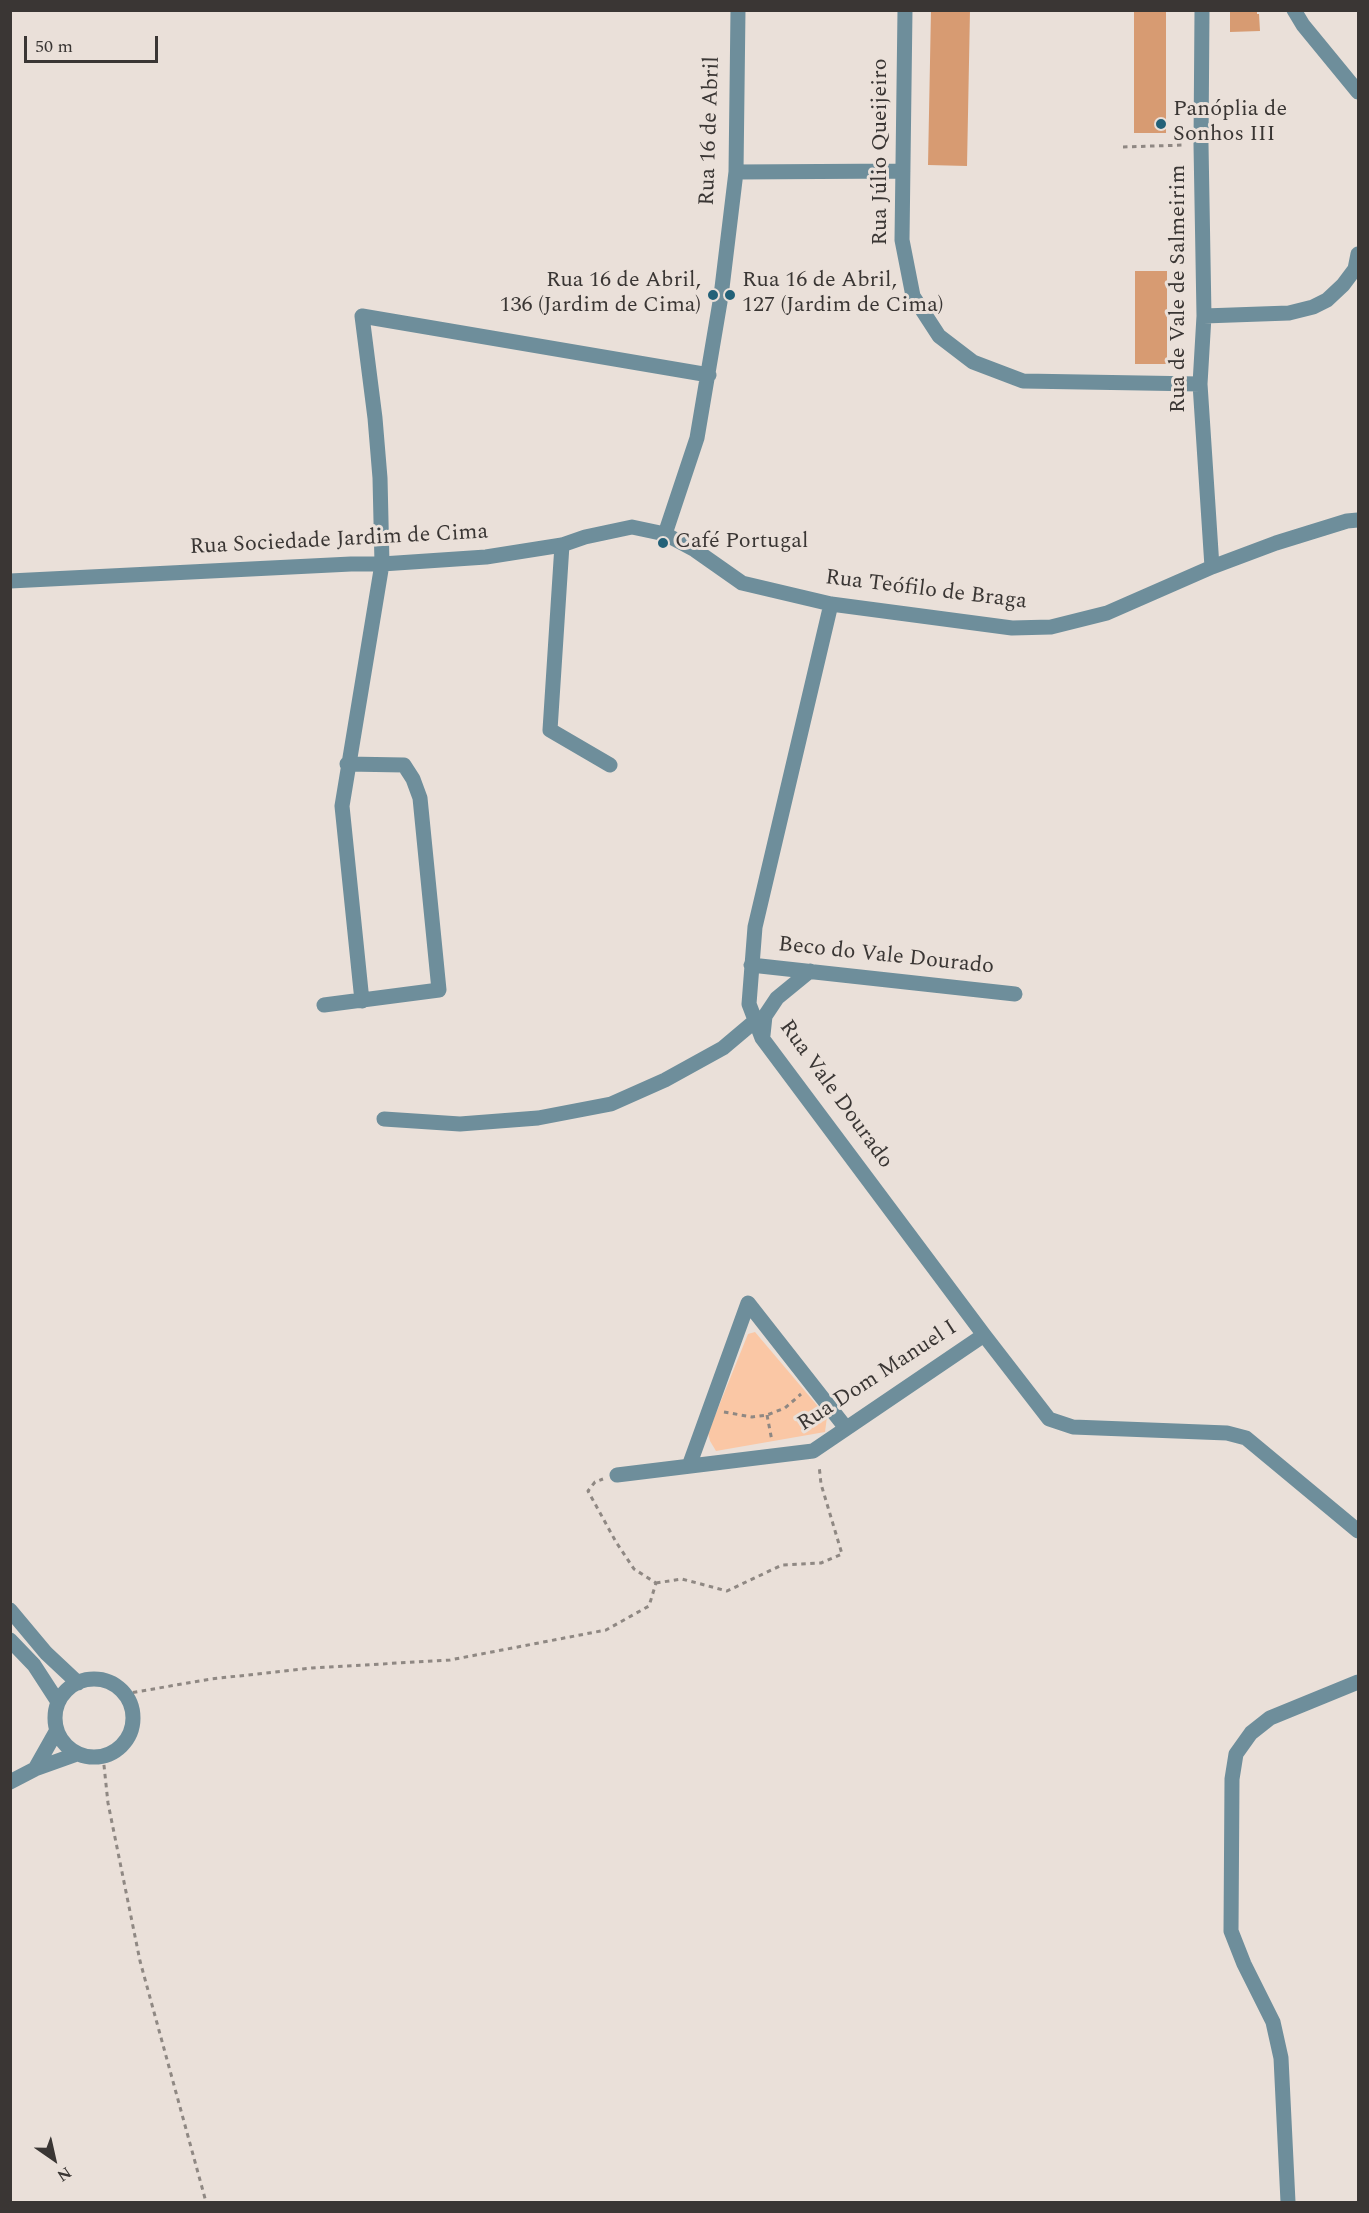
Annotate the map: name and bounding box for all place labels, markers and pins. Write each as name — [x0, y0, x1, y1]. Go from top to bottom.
place label: Panóplia de Sonhos III — [1173, 98, 1287, 150]
marker: Panóplia de Sonhos III — [1154, 117, 1168, 131]
place label: Rua 16 de Abril, 136 (Jardim de Cima) — [500, 269, 701, 320]
place label: Rua 16 de Abril, 127 (Jardim de Cima) — [742, 269, 943, 320]
marker: Rua 16 de Abril, 136 (Jardim de Cima) — [706, 288, 720, 302]
marker: Rua 16 de Abril, 127 (Jardim de Cima) — [723, 288, 737, 302]
place label: Café Portugal — [675, 530, 808, 556]
marker: Café Portugal — [656, 536, 670, 550]

